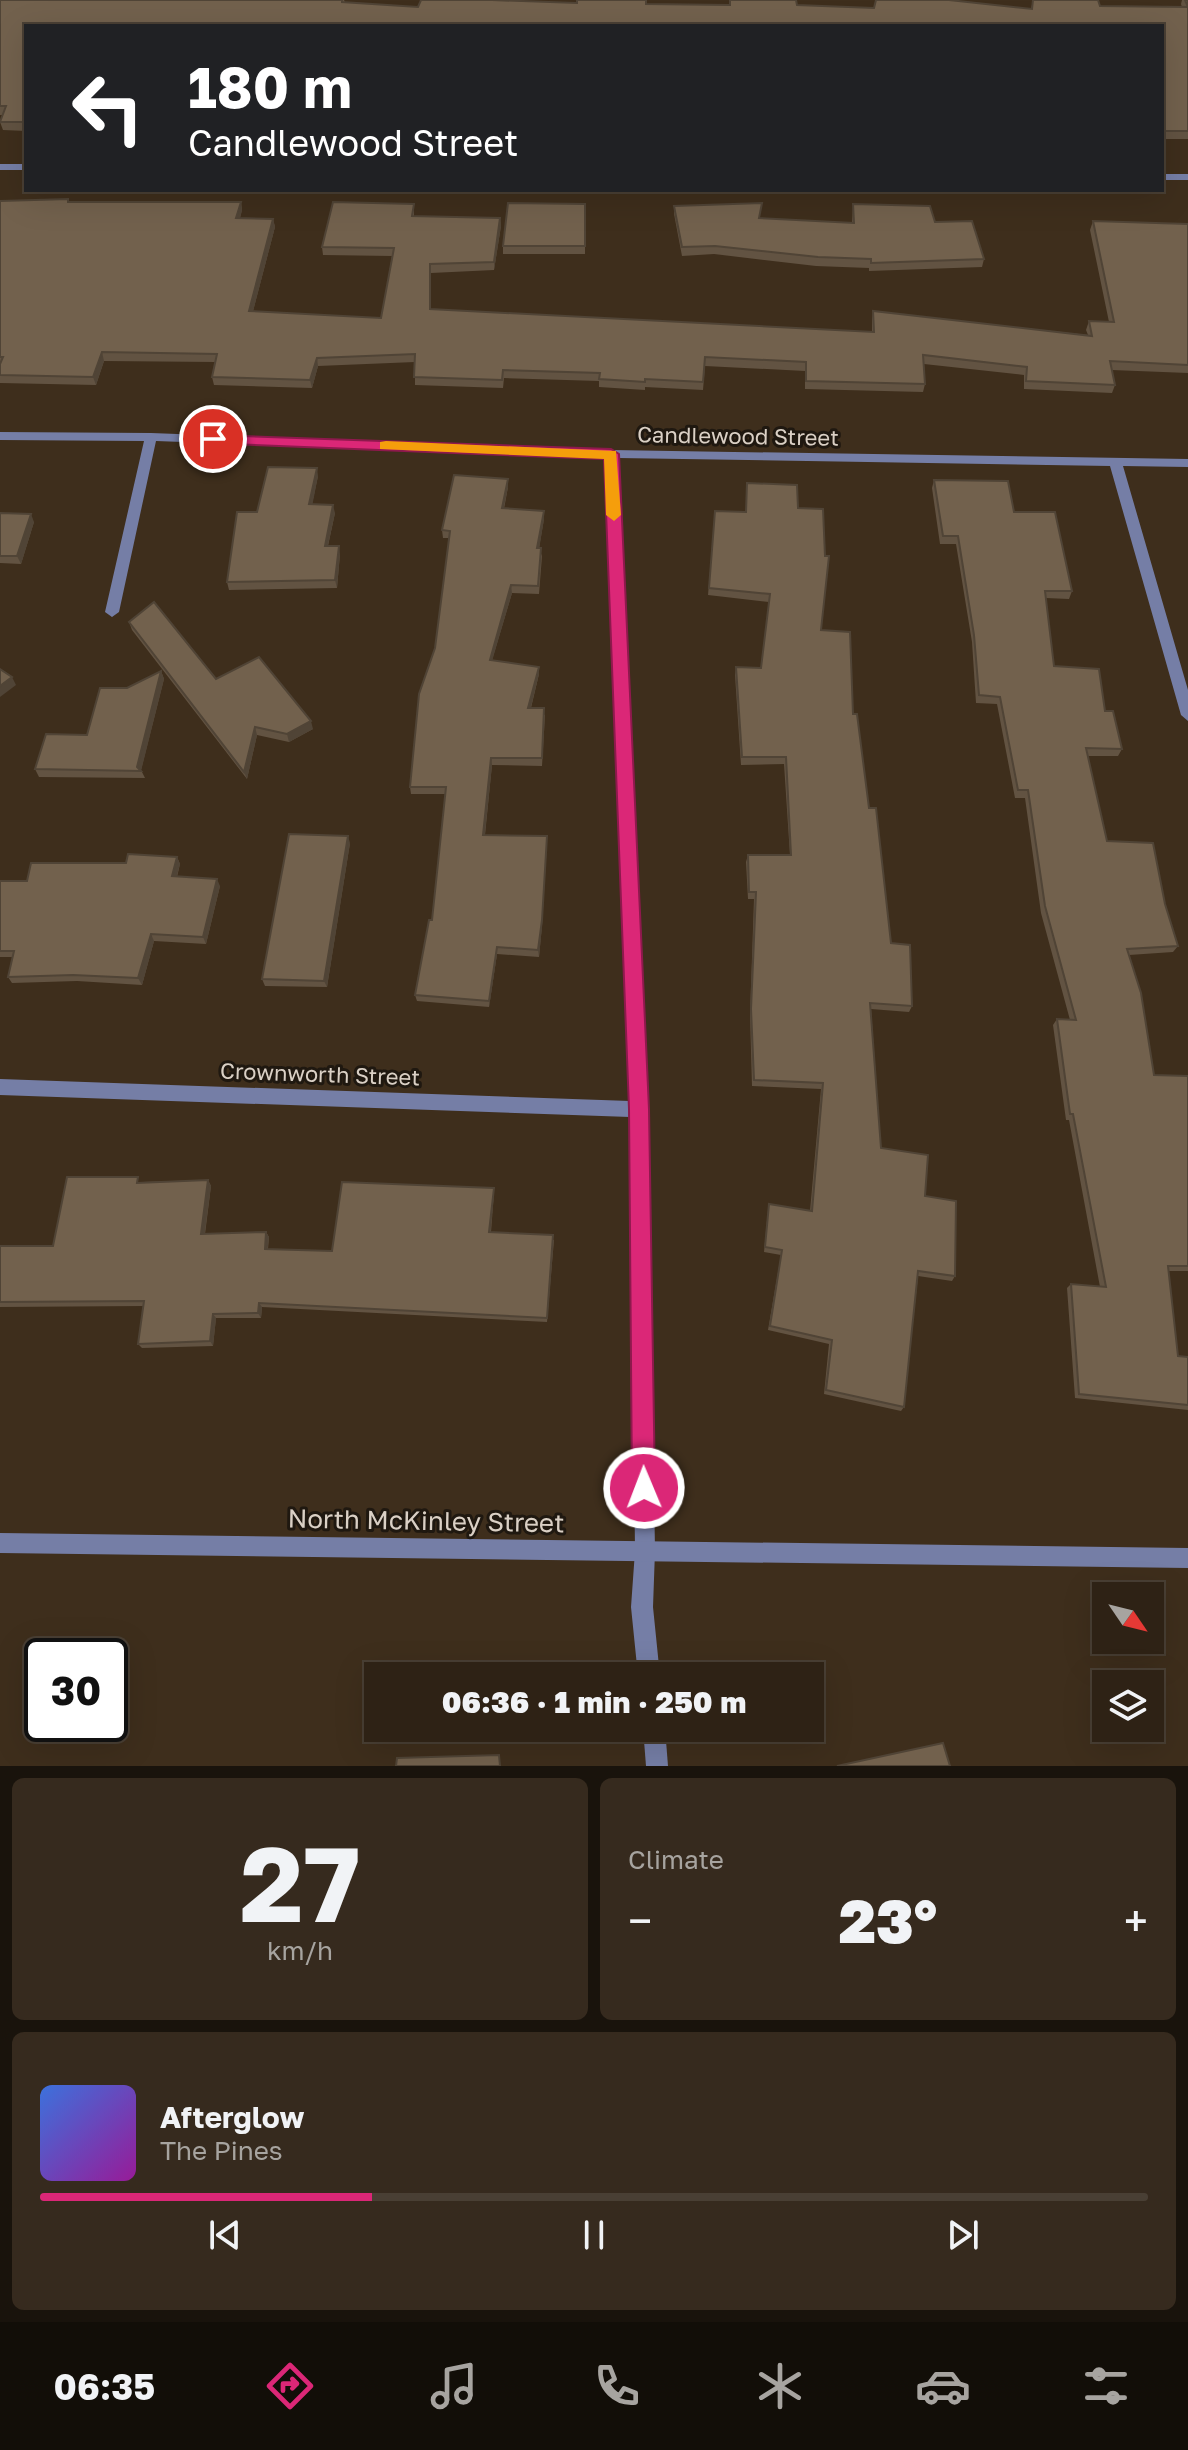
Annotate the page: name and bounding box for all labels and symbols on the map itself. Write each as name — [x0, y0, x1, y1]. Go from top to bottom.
pin — [179, 405, 247, 473]
street label: Candlewood Street — [637, 420, 839, 451]
street label: Crownworth Street — [220, 1057, 421, 1090]
position arrow — [602, 1446, 686, 1530]
street label: North McKinley Street — [287, 1503, 565, 1538]
north arrow — [1092, 1582, 1164, 1654]
speed limit sign: 30 — [24, 1638, 128, 1742]

